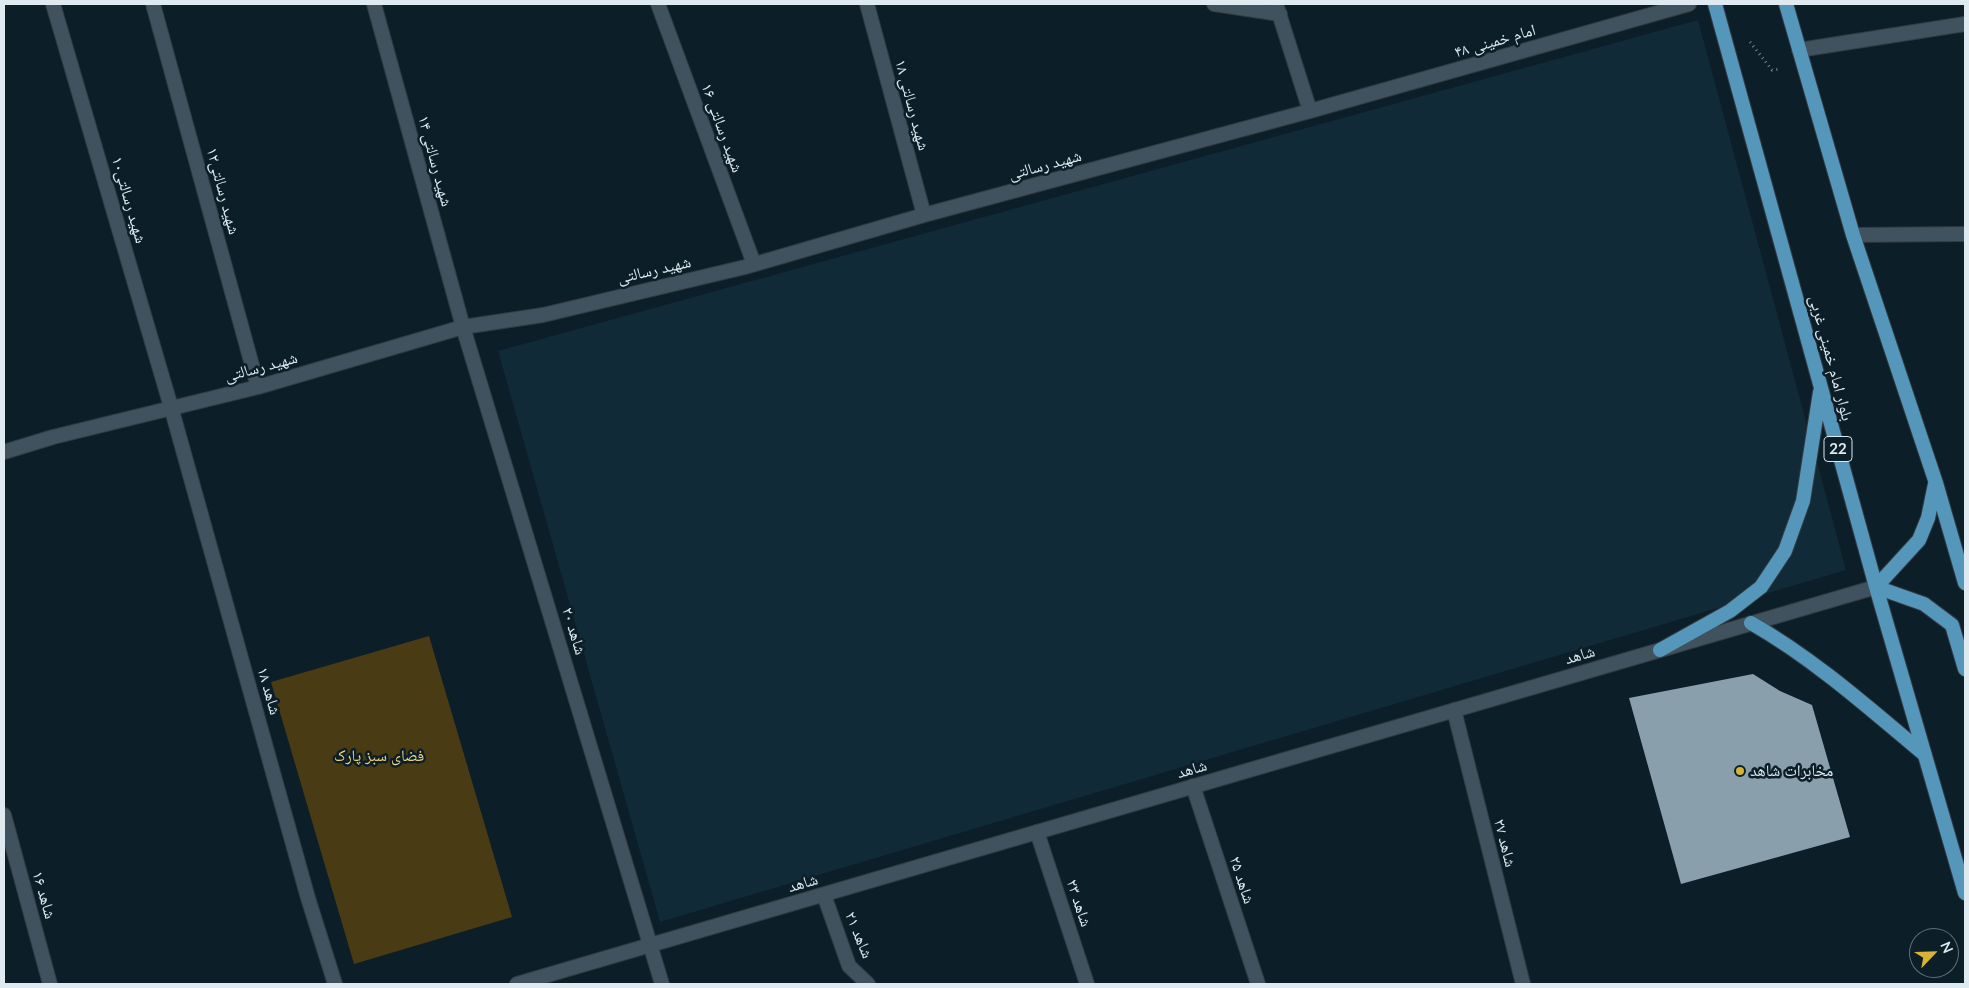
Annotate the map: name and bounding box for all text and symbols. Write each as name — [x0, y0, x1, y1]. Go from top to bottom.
street label: امام خمینی ۴۸ — [1452, 20, 1538, 62]
street label: شهید رسالتی ۱۸ — [891, 57, 933, 153]
street label: شهید رسالتی ۱۶ — [697, 81, 747, 175]
street label: شهید رسالتی ۱۴ — [414, 113, 456, 209]
street label: شهید رسالتی۱۲ — [202, 145, 244, 237]
street label: شهید رسالتی — [1006, 146, 1084, 184]
street label: شهید رسالتی۱۰ — [107, 154, 151, 246]
street label: شهید رسالتی — [615, 252, 693, 288]
street label: بلوار امام خمینی غربی — [1805, 293, 1857, 423]
street label: شهید رسالتی — [222, 348, 300, 386]
road number: 22 — [1824, 436, 1852, 462]
street label: شاهد ۲۰ — [558, 605, 590, 657]
street label: شاهد — [1563, 642, 1597, 668]
street label: شاهد ۱۸ — [253, 665, 285, 717]
park label: فضای سبز پارک — [334, 746, 424, 766]
street label: شاهد — [1175, 756, 1209, 782]
place label: مخابرات شاهد — [1750, 761, 1833, 781]
marker: مخابرات شاهد — [1734, 765, 1746, 777]
street label: شاهد ۲۷ — [1490, 817, 1520, 869]
street label: شاهد ۲۵ — [1225, 854, 1259, 906]
street label: شاهد ۱۶ — [28, 869, 60, 921]
street label: شاهد — [786, 870, 820, 896]
street label: شاهد ۲۳ — [1062, 877, 1096, 929]
street label: شاهد ۲۱ — [841, 909, 877, 961]
north arrow — [1909, 928, 1959, 978]
text: N — [1937, 939, 1957, 955]

